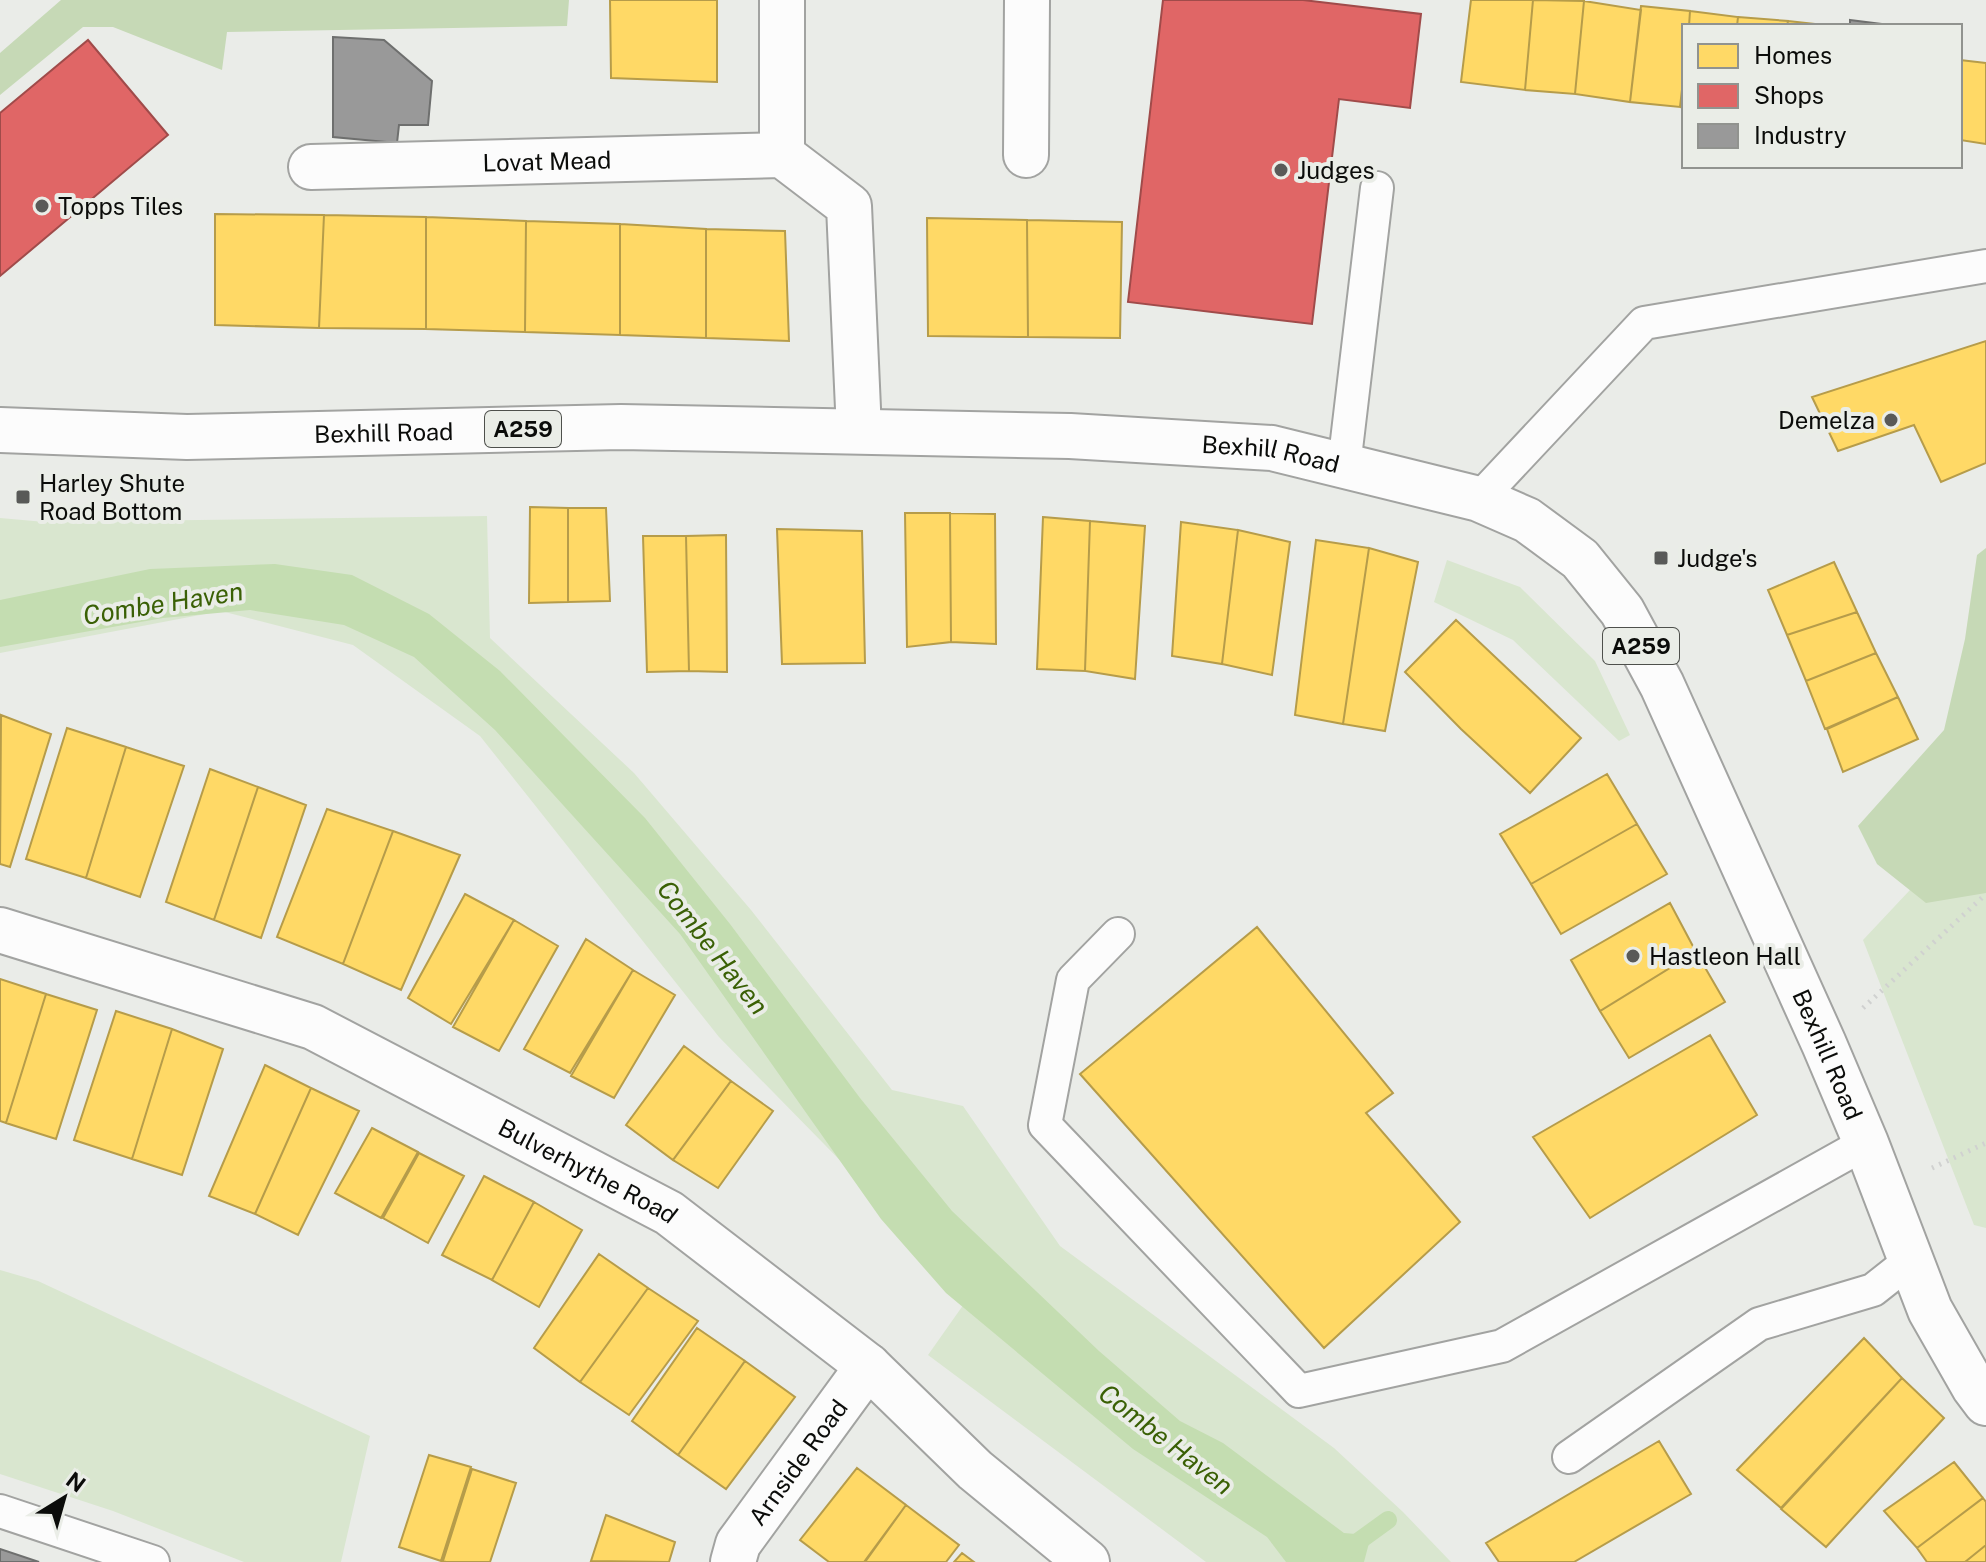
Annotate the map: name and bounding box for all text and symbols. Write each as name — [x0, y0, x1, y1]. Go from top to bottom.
legend — [1682, 24, 1962, 168]
text: Homes — [1754, 41, 1832, 69]
text: Shops — [1754, 81, 1824, 109]
text: Industry — [1754, 121, 1847, 149]
street label: Lovat Mead — [482, 145, 612, 177]
place label: Judges — [1297, 156, 1375, 184]
marker: Judges — [1272, 161, 1290, 179]
place label: Topps Tiles — [58, 192, 183, 220]
marker: Topps Tiles — [33, 197, 51, 215]
place label: Demelza — [1778, 406, 1875, 434]
road number: A259 — [485, 411, 561, 447]
marker: Demelza — [1882, 411, 1900, 429]
street label: Bexhill Road — [314, 417, 454, 448]
street label: Bexhill Road — [1201, 430, 1342, 478]
place label: Harley Shute Road Bottom — [39, 469, 185, 525]
marker: Harley Shute Road Bottom — [14, 488, 32, 506]
place label: Judge's — [1677, 544, 1757, 572]
marker: Judge's — [1652, 549, 1670, 567]
water label: Combe Haven — [81, 575, 245, 631]
road number: A259 — [1603, 628, 1679, 664]
water label: Combe Haven — [651, 874, 775, 1020]
place label: Hastleon Hall — [1649, 942, 1801, 970]
marker: Hastleon Hall — [1624, 947, 1642, 965]
street label: Bexhill Road — [1787, 985, 1868, 1124]
street label: Bulverhythe Road — [494, 1113, 683, 1229]
water label: Combe Haven — [1093, 1377, 1239, 1501]
street label: Arnside Road — [743, 1394, 853, 1531]
north arrow — [24, 1458, 104, 1538]
text: N — [61, 1466, 91, 1498]

